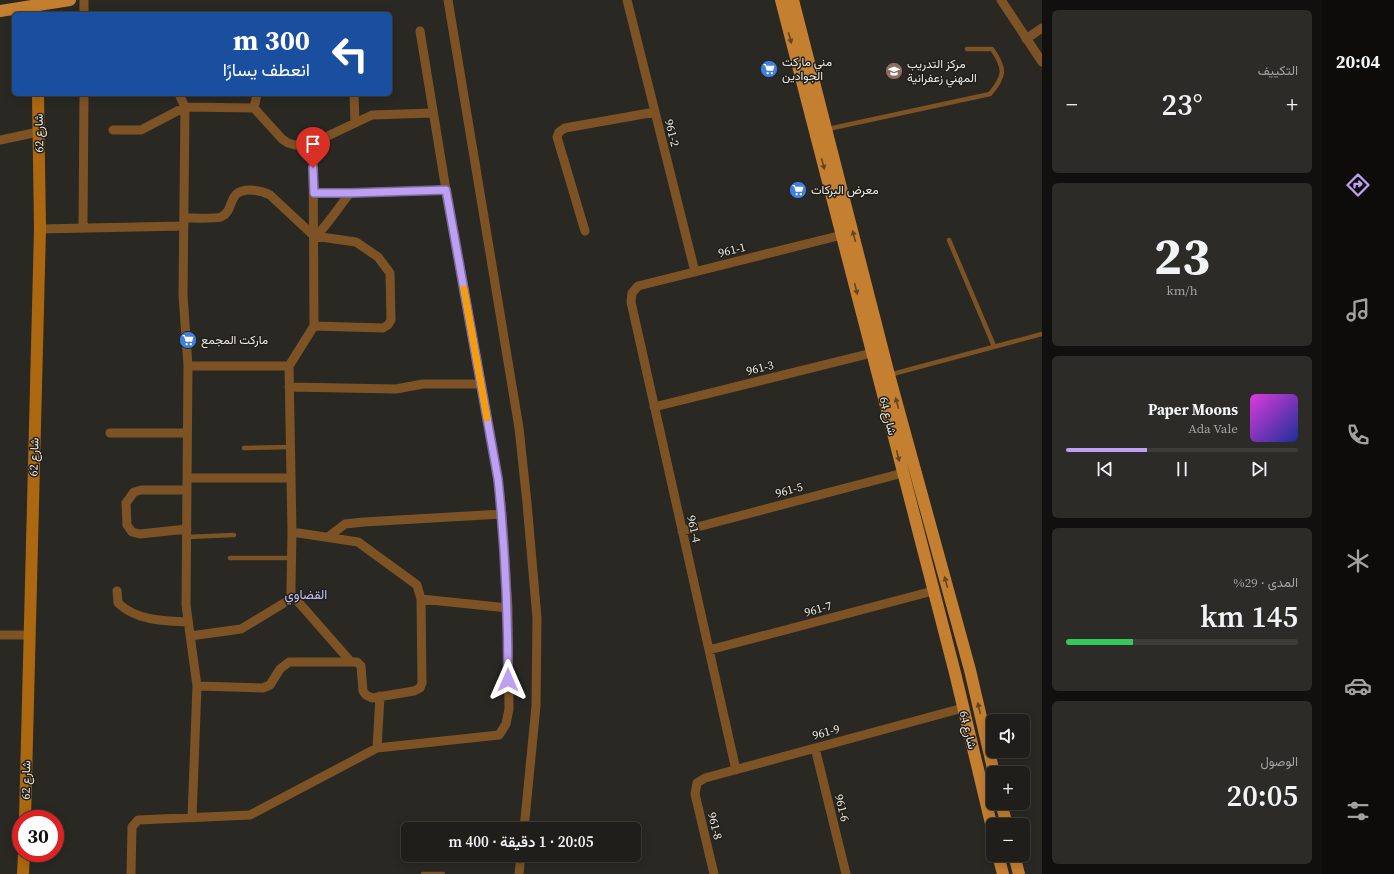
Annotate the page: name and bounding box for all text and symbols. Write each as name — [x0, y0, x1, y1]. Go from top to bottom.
text: 300 m — [233, 21, 310, 59]
icon: left — [324, 28, 376, 80]
one-way arrow — [788, 32, 794, 44]
text: 20:04 — [1336, 49, 1380, 74]
place label: مني ماركت الجوادين — [782, 54, 832, 84]
place label: مركز التدريب المهني زعفرانية — [907, 56, 977, 88]
text: انعطف يسارًا — [223, 57, 310, 82]
supermarket icon: مني ماركت الجوادين — [759, 59, 779, 79]
school or university icon: مركز التدريب المهني زعفرانية — [884, 61, 904, 81]
text: التكييف — [1258, 62, 1298, 79]
text: 23° — [1161, 84, 1203, 125]
text: − — [1066, 89, 1078, 119]
text: + — [1286, 89, 1298, 119]
street label: شارع 62 — [31, 113, 48, 153]
street label: 961-2 — [661, 118, 683, 148]
pin — [296, 127, 330, 168]
icon: arrive — [302, 133, 324, 155]
one-way arrow — [820, 158, 826, 170]
icon: directions — [1344, 171, 1372, 199]
supermarket icon: معرض البركات — [788, 180, 808, 200]
place label: معرض البركات — [811, 182, 879, 198]
text: 23 — [1154, 220, 1210, 291]
one-way arrow — [850, 230, 856, 242]
street label: 961-1 — [717, 239, 747, 261]
text: km/h — [1167, 282, 1197, 299]
one-way arrow — [853, 283, 859, 296]
icon: music — [1344, 296, 1372, 324]
supermarket icon: ماركت المجمع — [178, 330, 198, 350]
place label: ماركت المجمع — [201, 332, 268, 349]
street label: 961-3 — [745, 357, 775, 379]
street label: شارع 64 — [875, 395, 900, 437]
one-way arrow — [894, 396, 900, 408]
text: Paper Moons — [1148, 399, 1238, 420]
text: Ada Vale — [1188, 420, 1238, 437]
icon: phone — [1344, 421, 1372, 449]
street label: شارع 62 — [25, 437, 44, 477]
one-way arrow — [896, 450, 902, 462]
icon: previous — [1094, 458, 1116, 480]
icon: pause — [1171, 458, 1193, 480]
icon: next — [1248, 458, 1270, 480]
street label: 961-5 — [774, 479, 804, 501]
street label: 961-4 — [683, 514, 705, 544]
icon: climate — [1344, 547, 1372, 575]
text: المدى · 29% — [1233, 574, 1298, 591]
one-way arrow — [942, 576, 948, 588]
district label: القضاوي — [285, 586, 327, 605]
text: 145 km — [1200, 596, 1298, 637]
street label: 961-7 — [803, 598, 833, 620]
position arrow — [487, 659, 529, 701]
icon: car — [1344, 672, 1372, 700]
one-way arrow — [975, 702, 981, 714]
street label: شارع 64 — [955, 709, 980, 751]
map controls — [986, 714, 1030, 862]
button: sound — [986, 714, 1030, 758]
street label: 961-9 — [811, 721, 841, 743]
text: الوصول — [1260, 753, 1298, 770]
street label: شارع 62 — [18, 760, 35, 800]
button: + — [986, 766, 1030, 810]
text: 20:05 — [1227, 775, 1298, 816]
street label: 961-6 — [831, 793, 853, 823]
icon: filters — [1344, 797, 1372, 825]
speed limit sign: 30 — [12, 810, 64, 862]
street label: 961-8 — [704, 811, 726, 841]
button: − — [986, 818, 1030, 862]
text: 20:05 · 1 دقيقة · 400 m — [449, 831, 593, 852]

